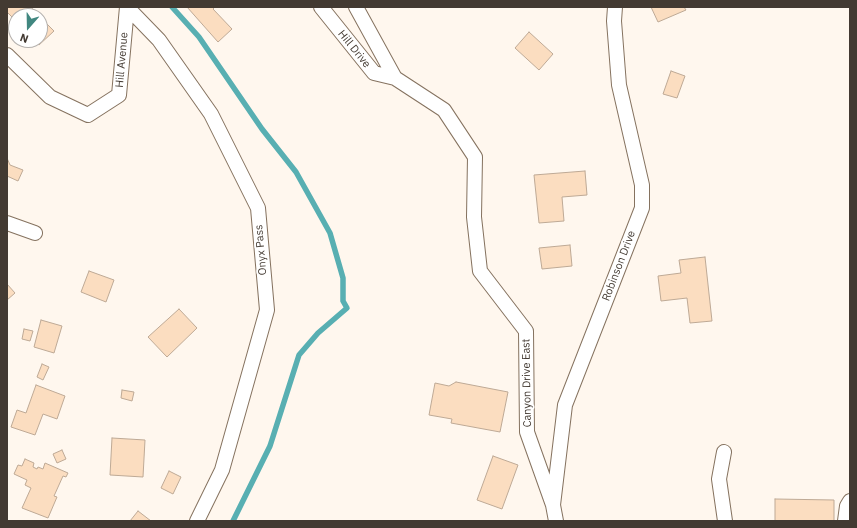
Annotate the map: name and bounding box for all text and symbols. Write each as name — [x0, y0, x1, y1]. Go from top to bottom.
north arrow — [8, 8, 48, 48]
street label: Hill Drive — [335, 28, 373, 70]
text: N — [18, 30, 30, 46]
street label: Hill Avenue — [113, 32, 131, 88]
street label: Onyx Pass — [252, 224, 270, 276]
street label: Robinson Drive — [600, 229, 638, 303]
street label: Canyon Drive East — [520, 338, 534, 428]

